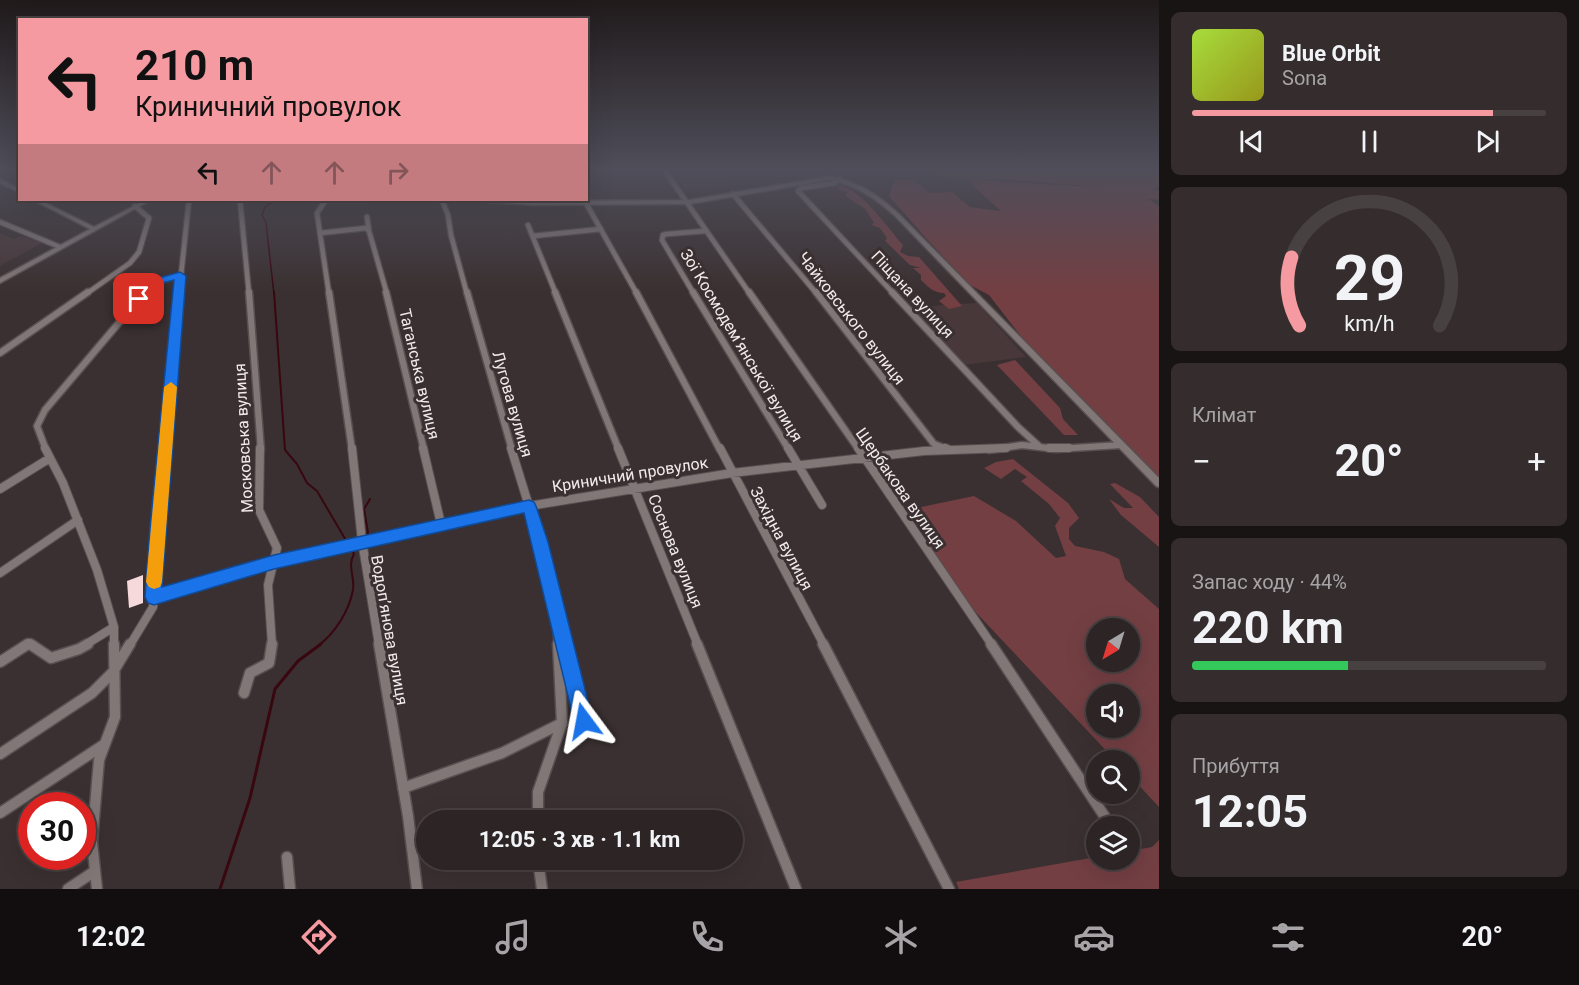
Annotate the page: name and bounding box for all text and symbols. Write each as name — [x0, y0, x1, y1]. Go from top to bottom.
text: 210 m — [135, 41, 254, 90]
text: Blue Orbit — [1282, 41, 1380, 66]
icon: left — [36, 42, 114, 120]
text: Sona — [1282, 66, 1327, 90]
text: Криничний провулок — [135, 91, 401, 123]
icon: previous — [1235, 125, 1268, 158]
icon: pause — [1353, 125, 1386, 158]
icon: next — [1471, 125, 1504, 158]
icon: left — [192, 156, 225, 189]
icon: ahead — [255, 156, 288, 189]
icon: ahead — [318, 156, 351, 189]
icon: right — [381, 156, 414, 189]
text: 29 — [1333, 242, 1405, 315]
street label: Зої Космодем’янської вулиця — [676, 245, 807, 445]
street label: Піщана вулиця — [867, 247, 958, 342]
street label: Чайковського вулиця — [794, 248, 909, 388]
pin — [113, 273, 164, 324]
icon: arrive — [122, 282, 155, 315]
street label: Таганська вулиця — [395, 307, 444, 441]
text: km/h — [1344, 312, 1394, 337]
street label: Лугова вулиця — [488, 349, 537, 459]
street label: Московська вулиця — [230, 363, 257, 513]
text: Клімат — [1192, 403, 1256, 427]
street label: Щербакова вулиця — [852, 424, 949, 552]
text: 20° — [1334, 434, 1404, 487]
text: − — [1192, 442, 1211, 481]
text: + — [1527, 442, 1546, 481]
street label: Криничний провулок — [551, 453, 710, 496]
street label: Західна вулиця — [746, 483, 817, 593]
street label: Соснова вулиця — [644, 491, 707, 611]
street label: Водоп’янова вулиця — [367, 554, 412, 707]
text: Запас ходу · 44% — [1192, 570, 1347, 594]
text: 220 km — [1192, 601, 1344, 654]
north arrow — [1086, 618, 1140, 672]
map controls — [1086, 618, 1140, 870]
button: sound — [1086, 684, 1140, 738]
position arrow — [552, 689, 616, 753]
button: search — [1086, 750, 1140, 804]
text: Прибуття — [1192, 754, 1280, 778]
text: 12:05 — [1192, 785, 1308, 838]
speed limit sign: 30 — [18, 792, 96, 870]
button: layers — [1086, 816, 1140, 870]
text: 12:05 · 3 хв · 1.1 km — [479, 827, 680, 852]
icon: directions — [298, 916, 340, 958]
icon: music — [492, 916, 534, 958]
icon: phone — [686, 916, 728, 958]
icon: climate — [880, 916, 922, 958]
icon: car — [1073, 916, 1115, 958]
icon: filters — [1267, 916, 1309, 958]
text: 12:02 — [76, 921, 146, 953]
text: 20° — [1461, 921, 1503, 953]

